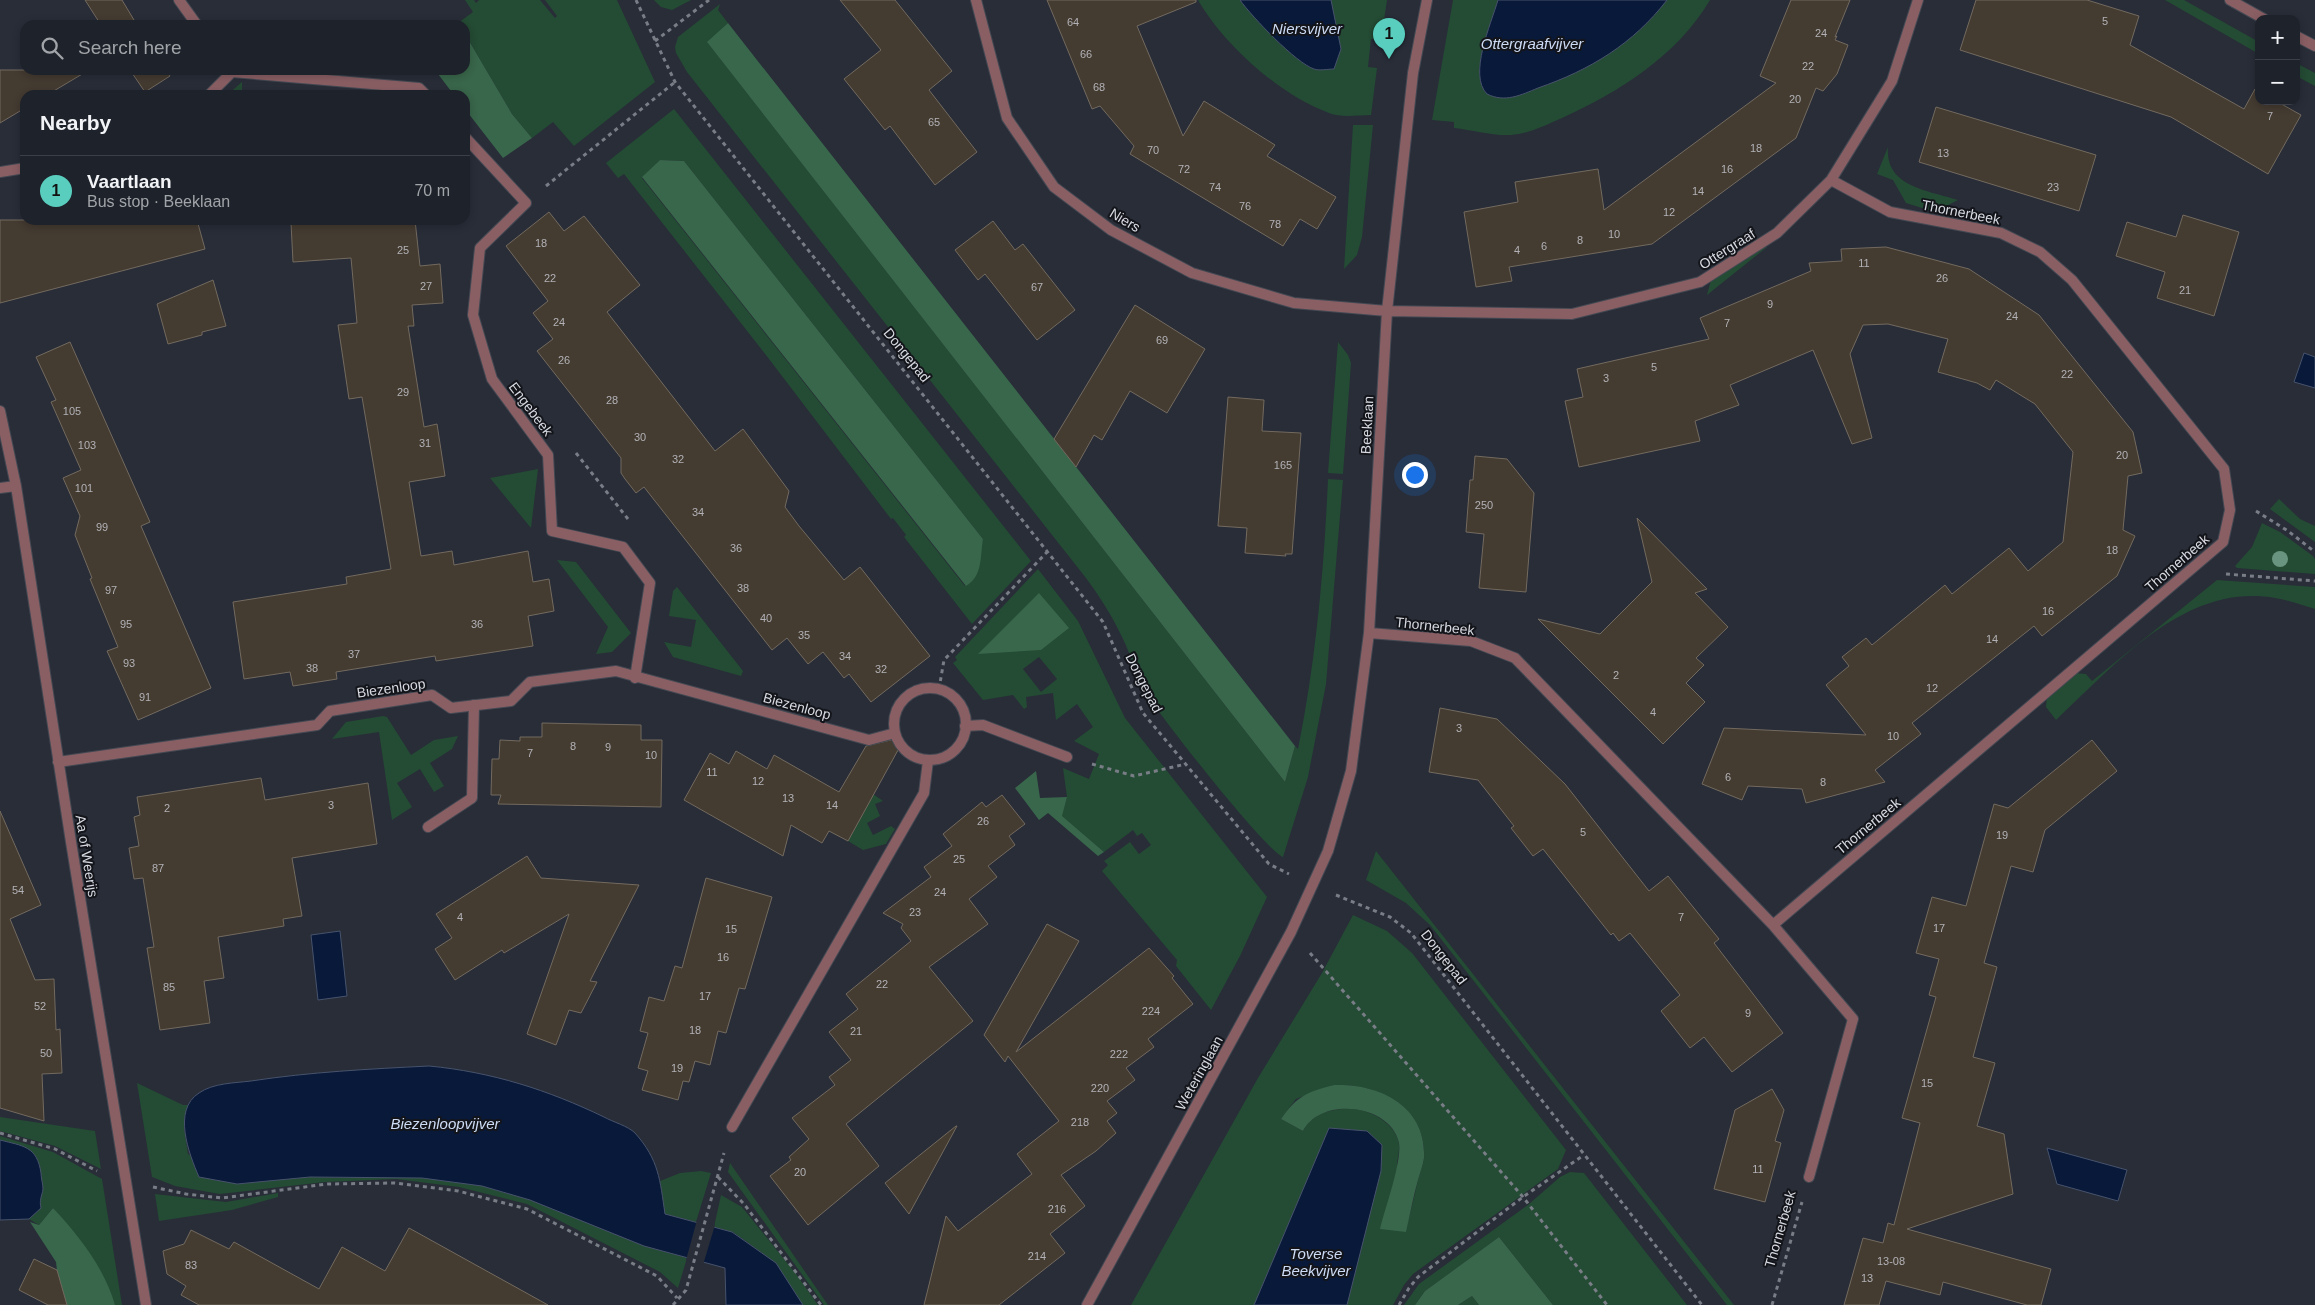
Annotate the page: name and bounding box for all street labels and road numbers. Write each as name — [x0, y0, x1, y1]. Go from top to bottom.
street label: Thornerbeek — [1921, 197, 2002, 228]
street label: Niers — [1107, 205, 1143, 235]
street label: Ottergraaf — [1696, 225, 1758, 272]
street label: Dongepad — [880, 325, 934, 385]
street label: Engebeek — [506, 379, 557, 440]
street label: Beeklaan — [1357, 395, 1377, 455]
street label: Thornerbeek — [2142, 530, 2213, 595]
street label: Thornerbeek — [1395, 614, 1476, 638]
street label: Dongepad — [1122, 651, 1166, 715]
street label: Biezenloop — [356, 675, 427, 701]
street label: Biezenloop — [761, 689, 833, 723]
street label: Thornerbeek — [1832, 794, 1904, 858]
street label: Aa of Weerijs — [73, 814, 101, 898]
street label: Dongepad — [1418, 927, 1470, 987]
street label: Weteringlaan — [1172, 1033, 1226, 1113]
street label: Thornerbeek — [1761, 1188, 1799, 1269]

